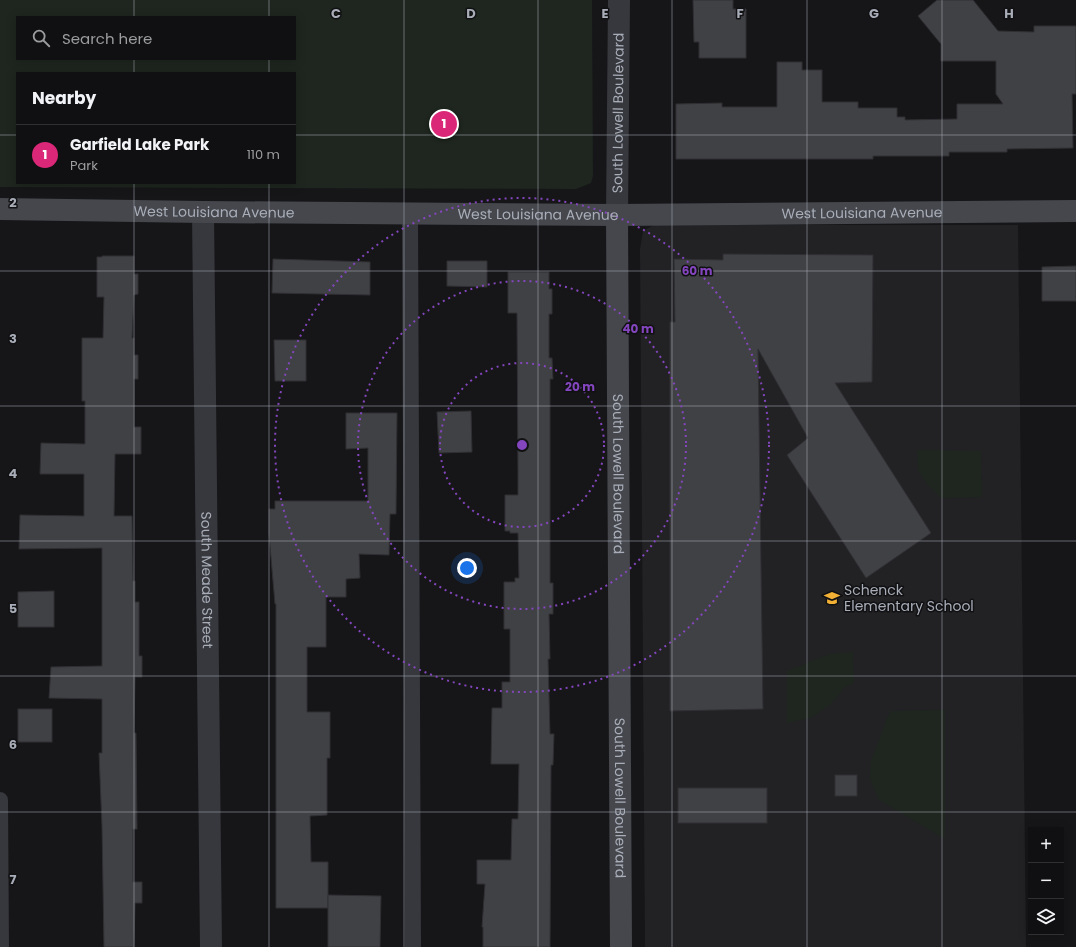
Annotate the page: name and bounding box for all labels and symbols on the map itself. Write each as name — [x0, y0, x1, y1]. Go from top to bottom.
text: C — [331, 4, 341, 23]
text: D — [466, 4, 476, 23]
text: E — [601, 4, 609, 23]
text: F — [736, 4, 744, 23]
text: G — [869, 4, 879, 23]
text: H — [1004, 4, 1014, 23]
street label: South Lowell Boulevard — [607, 33, 629, 193]
pin: 1 — [431, 109, 457, 139]
text: 2 — [9, 193, 17, 212]
street label: West Louisiana Avenue — [133, 201, 295, 223]
street label: West Louisiana Avenue — [781, 202, 943, 224]
street label: West Louisiana Avenue — [457, 204, 619, 225]
text: 60 m — [682, 262, 713, 279]
text: 40 m — [622, 320, 654, 337]
text: 3 — [9, 329, 17, 348]
text: 20 m — [565, 378, 595, 395]
street label: South Lowell Boulevard — [608, 394, 629, 554]
centre of rings — [515, 438, 529, 452]
text: 4 — [9, 464, 18, 483]
street label: South Meade Street — [196, 511, 218, 649]
your location — [457, 558, 477, 578]
place label: Schenck Elementary School — [844, 580, 974, 616]
school or university icon: Schenck Elementary School — [823, 589, 841, 607]
text: 5 — [9, 599, 17, 618]
street label: South Lowell Boulevard — [610, 718, 631, 878]
text: 6 — [9, 735, 17, 754]
text: 7 — [10, 870, 17, 889]

